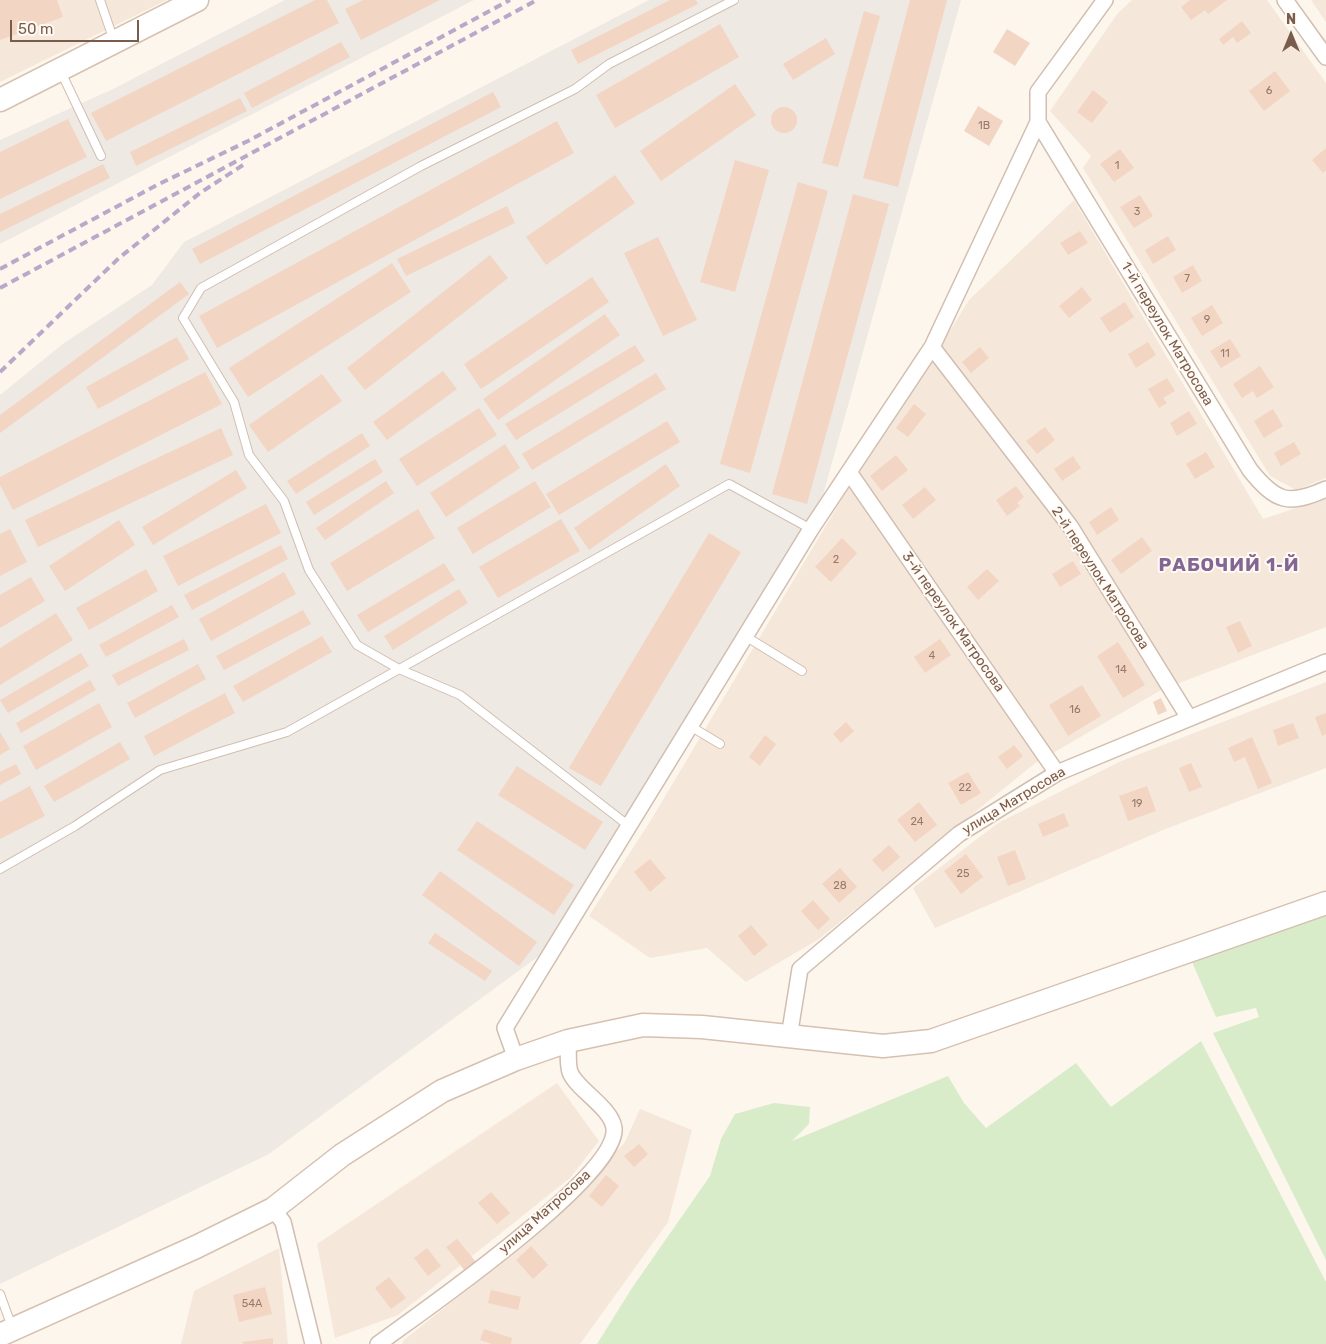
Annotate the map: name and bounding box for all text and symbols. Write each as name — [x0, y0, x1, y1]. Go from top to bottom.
scale bar — [12, 10, 141, 42]
north arrow — [1266, 10, 1316, 60]
text: N — [1286, 11, 1296, 28]
text: 50 m — [18, 20, 53, 38]
house number: 6 — [1266, 84, 1272, 98]
house number: 1В — [978, 119, 990, 133]
house number: 1 — [1115, 159, 1119, 173]
house number: 3 — [1134, 205, 1140, 219]
street label: 1-й переулок Матросова — [1117, 259, 1217, 409]
house number: 7 — [1184, 272, 1190, 286]
house number: 9 — [1204, 313, 1210, 327]
house number: 11 — [1220, 347, 1230, 361]
street label: 2-й переулок Матросова — [1048, 504, 1152, 652]
street label: 3-й переулок Матросова — [898, 549, 1008, 695]
house number: 2 — [833, 553, 839, 567]
district label: РАБОЧИЙ 1‑Й — [1157, 555, 1301, 577]
house number: 4 — [929, 649, 935, 663]
house number: 14 — [1115, 663, 1127, 677]
house number: 16 — [1069, 703, 1081, 717]
street label: улица Матросова — [959, 764, 1069, 838]
house number: 22 — [959, 781, 971, 795]
house number: 19 — [1131, 797, 1143, 811]
house number: 24 — [910, 815, 924, 829]
house number: 25 — [957, 867, 969, 881]
house number: 28 — [833, 879, 847, 893]
street label: улица Матросова — [496, 1166, 594, 1258]
house number: 54А — [242, 1297, 262, 1311]

